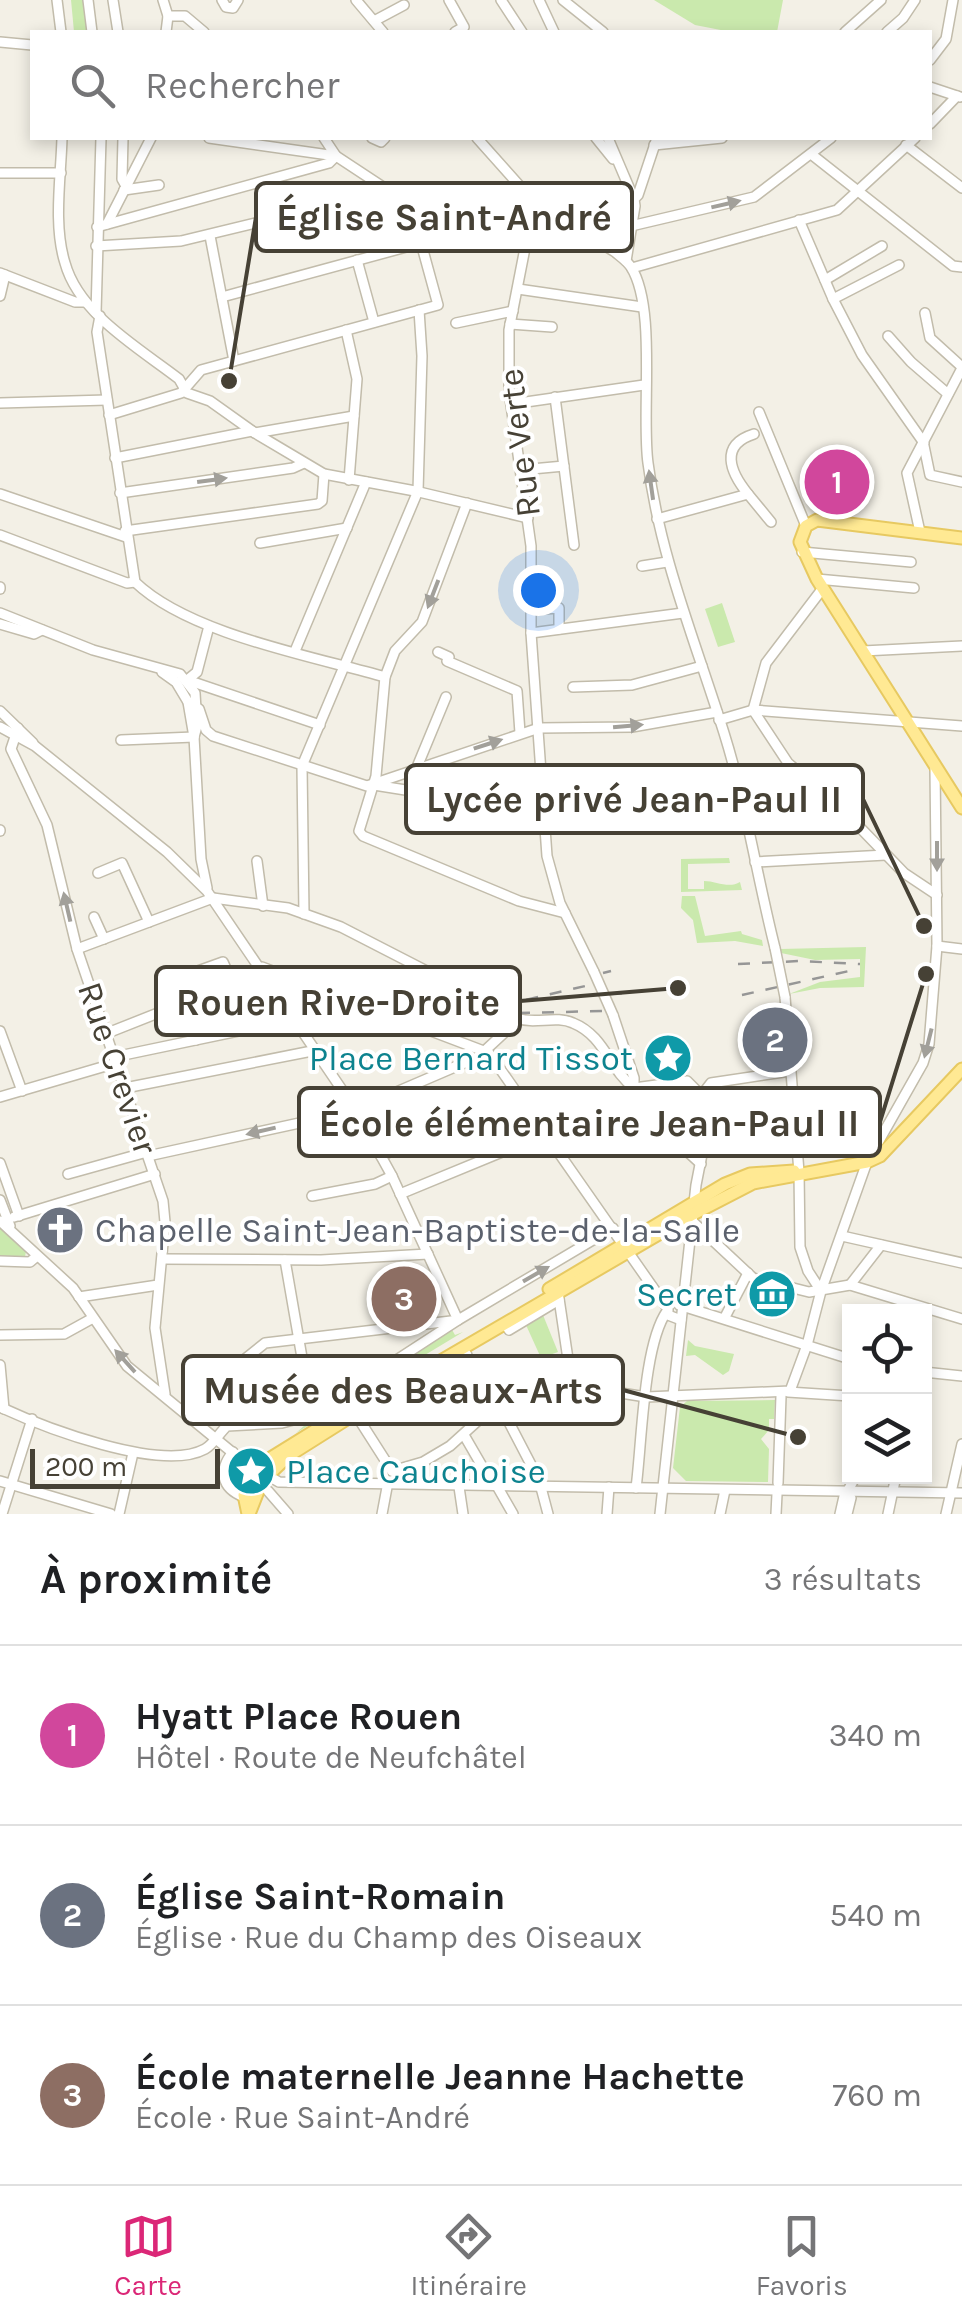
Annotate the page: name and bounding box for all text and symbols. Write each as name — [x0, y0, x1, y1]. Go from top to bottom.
search box — [30, 30, 932, 140]
icon: search — [65, 58, 120, 113]
text: Rechercher — [145, 63, 339, 108]
callout: Église Saint-André — [256, 183, 632, 251]
text: Église Saint-André — [276, 193, 612, 240]
one-way arrow — [711, 196, 742, 211]
street label: Rue Verte — [490, 366, 549, 520]
pin: 1 — [804, 444, 870, 520]
one-way arrow — [643, 468, 658, 500]
one-way arrow — [197, 471, 229, 487]
your location — [513, 565, 564, 616]
one-way arrow — [425, 579, 440, 609]
one-way arrow — [613, 718, 645, 734]
one-way arrow — [473, 735, 503, 750]
callout: Lycée privé Jean-Paul II — [406, 765, 863, 833]
text: Lycée privé Jean-Paul II — [426, 777, 842, 822]
one-way arrow — [929, 840, 945, 872]
one-way arrow — [59, 891, 74, 922]
callout: Rouen Rive-Droite — [156, 967, 520, 1035]
street label: Rue Crevier — [69, 977, 166, 1160]
text: Rouen Rive-Droite — [176, 980, 500, 1025]
pin: 2 — [742, 1002, 808, 1078]
one-way arrow — [920, 1027, 935, 1058]
place icon: Place Bernard Tissot — [642, 1032, 694, 1084]
place label: Place Bernard Tissot — [309, 1038, 633, 1079]
callout: École élémentaire Jean-Paul II — [299, 1088, 880, 1156]
text: École élémentaire Jean-Paul II — [319, 1099, 859, 1146]
one-way arrow — [245, 1124, 276, 1139]
church icon: Chapelle Saint-Jean-Baptiste-de-la-Salle — [34, 1204, 86, 1256]
place label: Chapelle Saint-Jean-Baptiste-de-la-Salle — [95, 1210, 740, 1251]
pin: 3 — [372, 1262, 436, 1336]
one-way arrow — [522, 1266, 550, 1284]
museum icon: Secret — [746, 1268, 798, 1320]
place label: Secret — [636, 1274, 737, 1315]
map controls — [842, 1304, 932, 1484]
button: locate — [842, 1304, 932, 1394]
one-way arrow — [114, 1349, 137, 1373]
callout: Musée des Beaux-Arts — [183, 1356, 623, 1424]
text: Musée des Beaux-Arts — [203, 1368, 603, 1413]
button: layers — [842, 1394, 932, 1484]
scale bar — [30, 1444, 220, 1488]
place icon: Place Cauchoise — [225, 1445, 277, 1497]
text: 200 m — [45, 1450, 127, 1483]
place label: Place Cauchoise — [286, 1451, 546, 1492]
text: À proximité — [40, 1554, 272, 1604]
text: 3 résultats — [764, 1561, 922, 1598]
text: Hyatt Place Rouen — [135, 1694, 462, 1739]
text: 1 — [67, 1717, 78, 1754]
text: 340 m — [829, 1717, 922, 1754]
text: Hôtel · Route de Neufchâtel — [135, 1739, 527, 1776]
text: Église Saint-Romain — [135, 1874, 505, 1919]
text: 2 — [63, 1897, 82, 1934]
text: 540 m — [830, 1897, 922, 1934]
text: Église · Rue du Champ des Oiseaux — [135, 1919, 642, 1956]
text: École maternelle Jeanne Hachette — [135, 2054, 745, 2099]
text: 3 — [63, 2077, 82, 2114]
text: 760 m — [832, 2077, 922, 2114]
text: École · Rue Saint-André — [135, 2099, 470, 2136]
tab: Carte — [114, 2209, 182, 2302]
tab: Itinéraire — [411, 2209, 527, 2302]
tab: Favoris — [756, 2209, 848, 2302]

